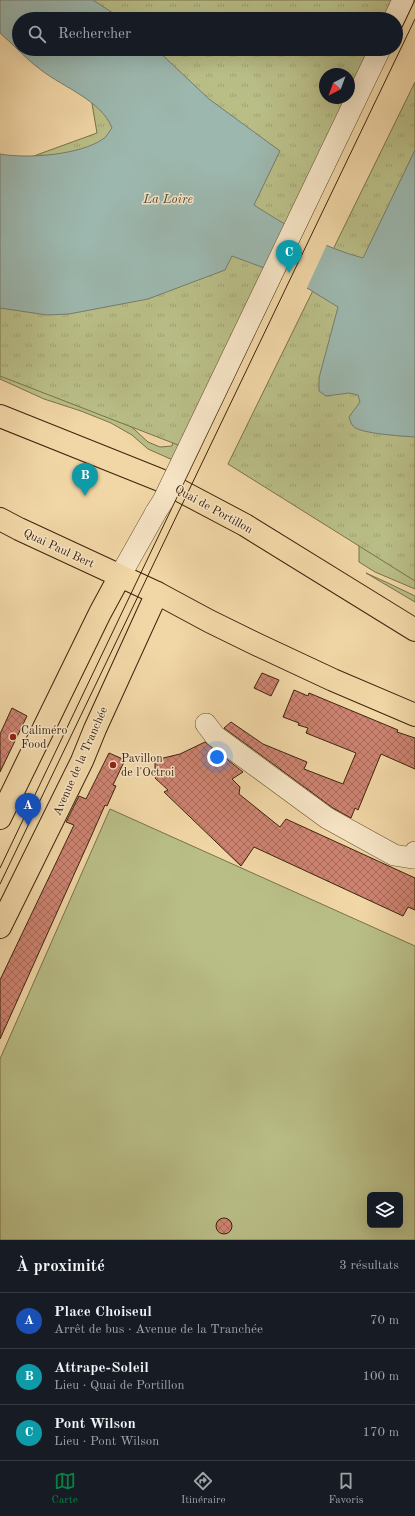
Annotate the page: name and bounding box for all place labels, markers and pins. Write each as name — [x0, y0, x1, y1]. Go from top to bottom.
pin: C — [276, 240, 302, 273]
pin: B — [72, 463, 98, 496]
place label: Caliméro Food — [21, 725, 67, 751]
marker: Caliméro Food — [8, 732, 18, 742]
place label: Pavillon de l'Octroi — [121, 753, 174, 779]
marker: Pavillon de l'Octroi — [108, 760, 118, 770]
pin: A — [15, 793, 41, 826]

